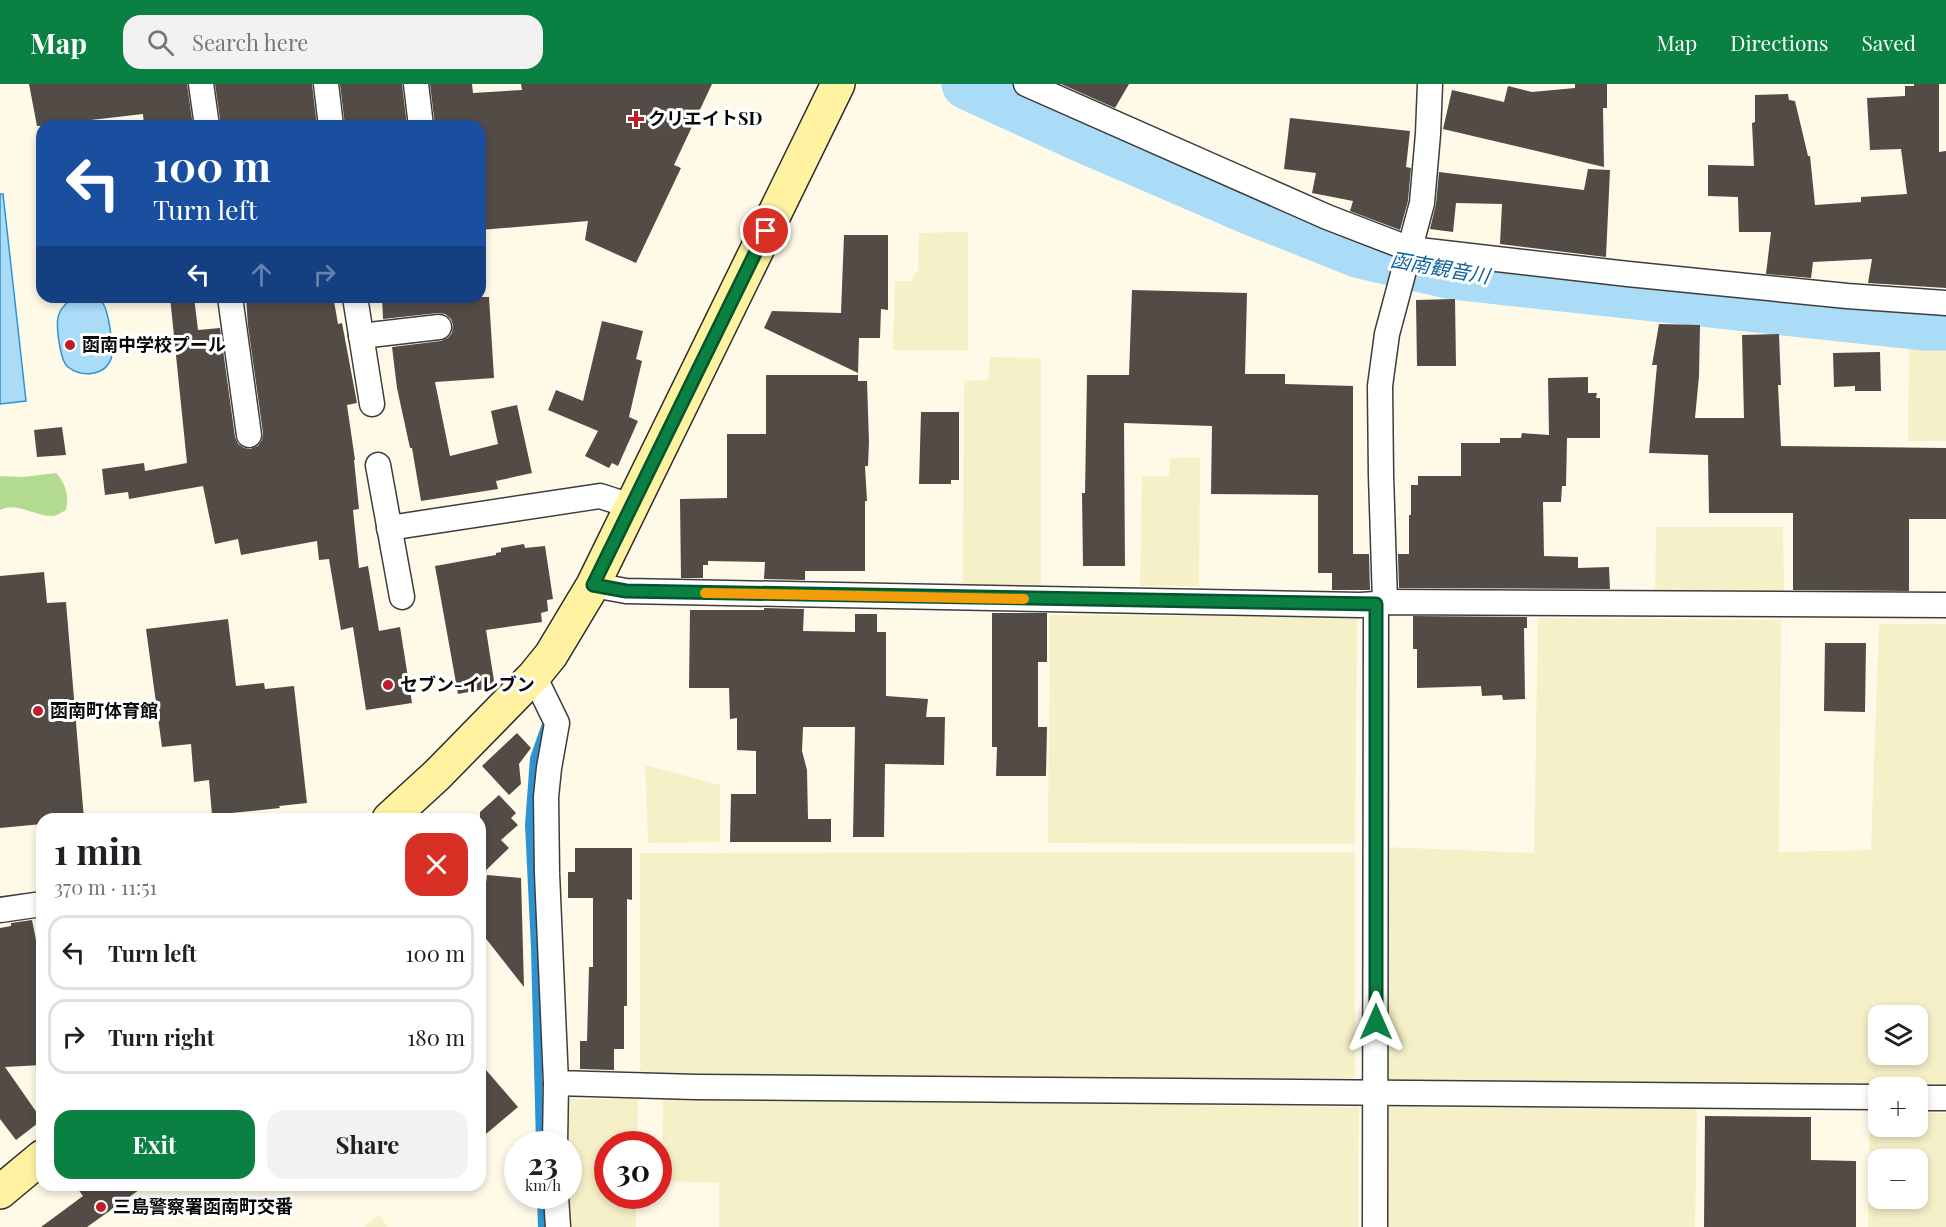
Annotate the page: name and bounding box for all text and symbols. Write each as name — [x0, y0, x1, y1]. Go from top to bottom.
search box — [123, 15, 543, 69]
text: Map — [30, 24, 87, 61]
icon: search — [144, 26, 177, 59]
text: Search here — [192, 27, 308, 57]
text: Map — [1656, 28, 1697, 56]
text: Directions — [1730, 28, 1828, 56]
text: Saved — [1861, 28, 1916, 56]
place label: クリエイトSD — [648, 106, 763, 130]
marker: クリエイトSD — [629, 112, 643, 126]
text: 100 m — [153, 137, 271, 193]
icon: left — [54, 144, 132, 222]
text: Turn left — [153, 191, 257, 227]
pin — [740, 205, 791, 256]
icon: arrive — [749, 214, 782, 247]
water label: 函南観音川 — [1389, 245, 1494, 289]
icon: left — [182, 258, 215, 291]
icon: ahead — [245, 258, 278, 291]
icon: right — [308, 258, 341, 291]
place label: 函南中学校プール — [82, 332, 226, 356]
marker: 函南中学校プール — [63, 338, 77, 352]
place label: セブン-イレブン — [400, 672, 535, 696]
marker: セブン-イレブン — [381, 678, 395, 692]
place label: 函南町体育館 — [50, 698, 158, 722]
marker: 函南町体育館 — [31, 704, 45, 718]
text: 1 min — [54, 826, 142, 874]
button: close — [405, 833, 468, 896]
text: 370 m · 11:51 — [54, 873, 157, 900]
icon: left — [57, 936, 90, 969]
text: Turn left — [108, 938, 197, 968]
text: 100 m — [405, 938, 465, 968]
position arrow — [1344, 990, 1408, 1054]
map controls — [1868, 1005, 1928, 1209]
button: layers — [1868, 1005, 1928, 1065]
icon: right — [57, 1020, 90, 1053]
text: Turn right — [108, 1022, 214, 1052]
text: 180 m — [407, 1022, 465, 1052]
button: + — [1868, 1077, 1928, 1137]
button: Exit — [54, 1110, 255, 1179]
button: Share — [267, 1110, 468, 1179]
speed limit sign: 30 — [594, 1131, 672, 1209]
text: 23 — [528, 1143, 558, 1183]
button: − — [1868, 1149, 1928, 1209]
text: km/h — [525, 1175, 561, 1195]
place label: 三島警察署函南町交番 — [113, 1194, 293, 1218]
marker: 三島警察署函南町交番 — [94, 1200, 108, 1214]

